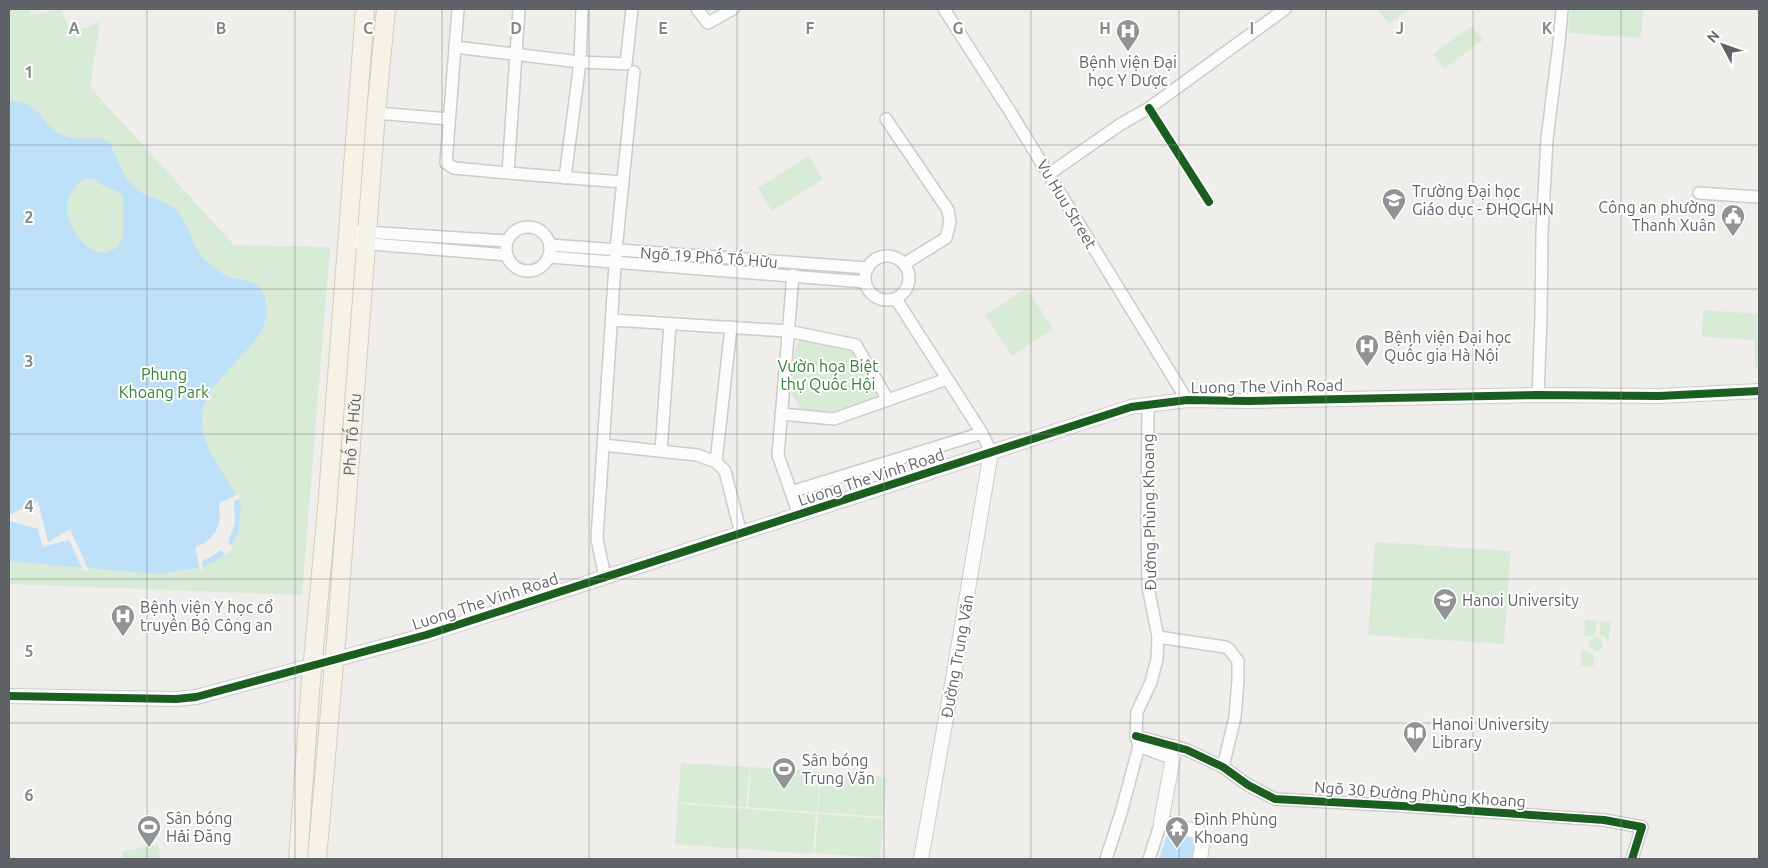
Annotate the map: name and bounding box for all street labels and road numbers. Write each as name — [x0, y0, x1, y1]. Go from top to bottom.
street label: Vu Huu Street — [1033, 156, 1101, 252]
street label: Ngõ 19 Phố Tố Hữu — [640, 240, 779, 271]
street label: Luong The Vinh Road — [1191, 376, 1343, 396]
street label: Phố Tố Hữu — [338, 393, 364, 476]
street label: Đường Phùng Khoang — [1139, 433, 1159, 591]
street label: Luong The Vinh Road — [796, 445, 946, 509]
street label: Luong The Vinh Road — [410, 569, 560, 633]
street label: Đường Trung Văn — [937, 593, 977, 719]
street label: Ngõ 30 Đường Phùng Khoang — [1313, 778, 1527, 810]

